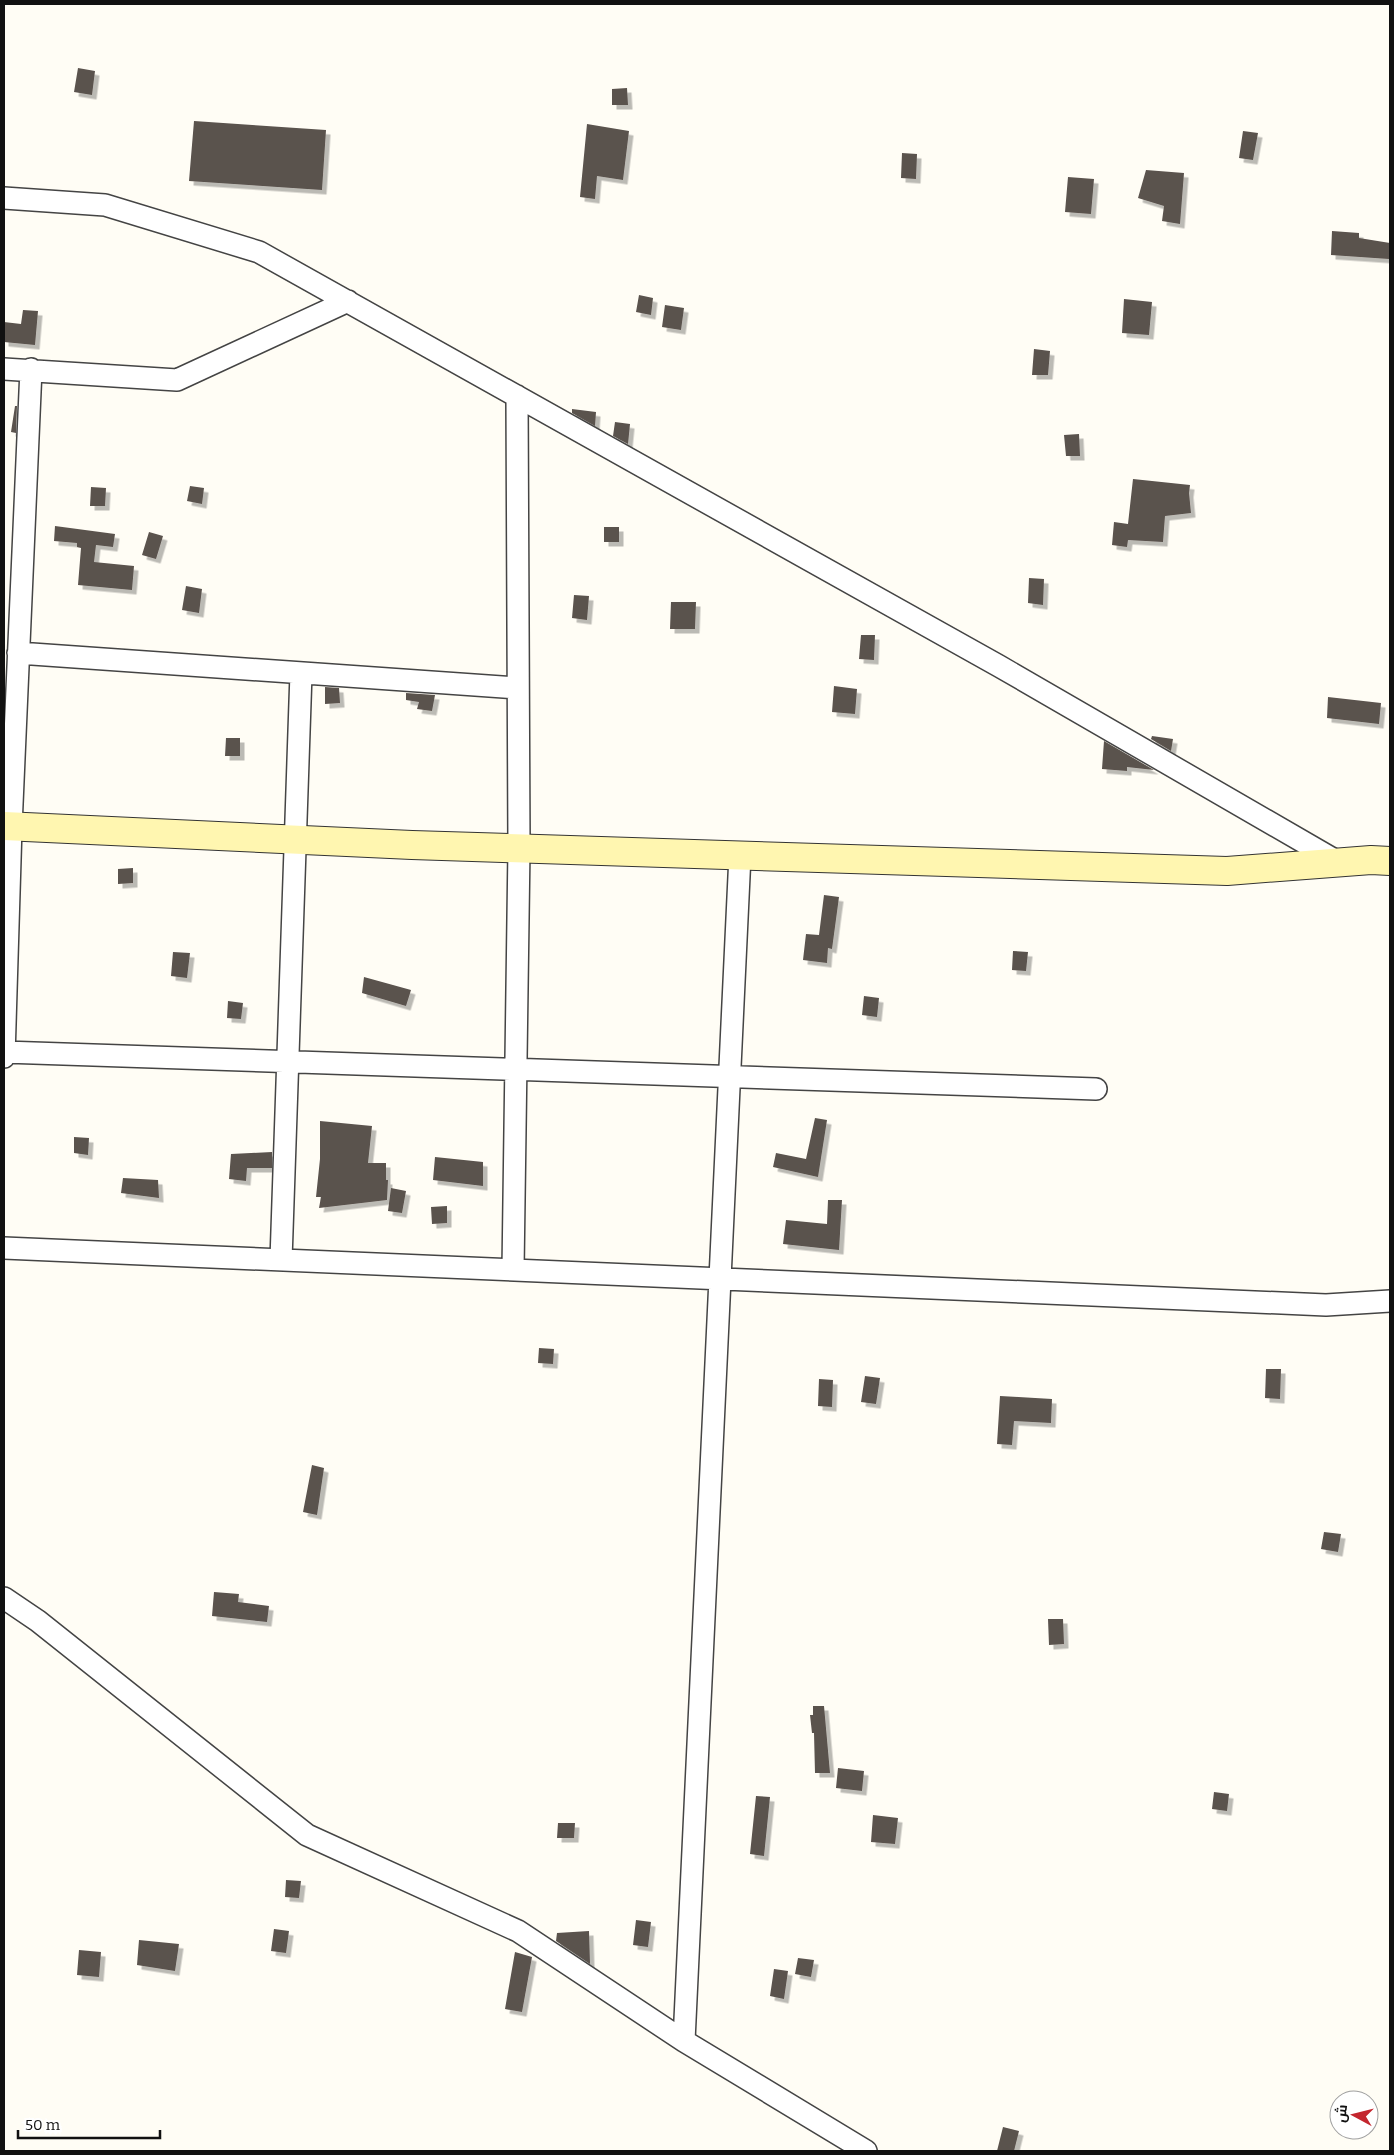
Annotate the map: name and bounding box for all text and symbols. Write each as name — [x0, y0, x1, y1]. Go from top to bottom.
north arrow — [1329, 2090, 1379, 2140]
text: ش — [1332, 2103, 1351, 2123]
scale bar — [18, 2108, 160, 2140]
text: 50 m — [25, 2116, 61, 2134]

